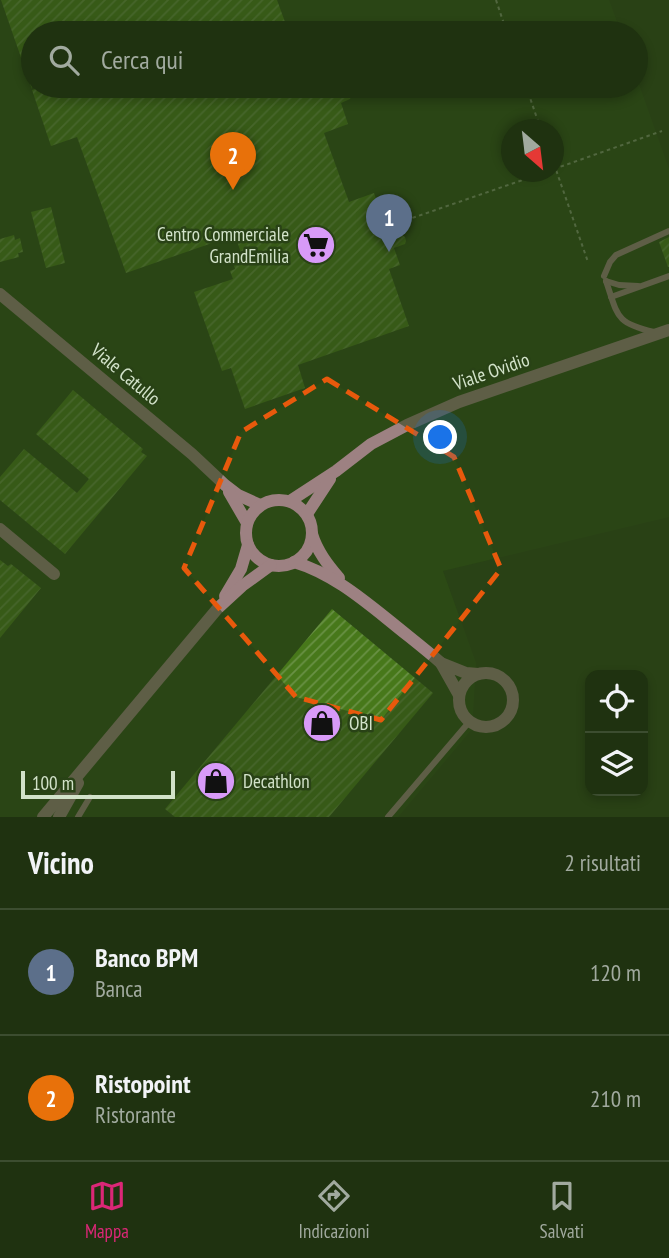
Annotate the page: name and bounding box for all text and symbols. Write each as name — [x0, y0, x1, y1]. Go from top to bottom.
search box — [21, 21, 648, 98]
icon: search — [45, 41, 83, 79]
text: Cerca qui — [101, 43, 183, 76]
north arrow — [501, 119, 564, 182]
pin: 2 — [210, 132, 256, 190]
pin: 1 — [366, 194, 412, 252]
place label: Centro Commerciale GrandEmilia — [157, 222, 289, 268]
supermarket icon: Centro Commerciale GrandEmilia — [295, 224, 337, 266]
street label: Viale Catullo — [86, 337, 166, 410]
street label: Viale Ovidio — [449, 347, 532, 396]
your location — [423, 420, 457, 454]
map controls — [585, 670, 648, 796]
button: locate — [585, 670, 648, 733]
shop icon: OBI — [301, 702, 343, 744]
place label: OBI — [349, 711, 373, 735]
button: layers — [585, 733, 648, 796]
shop icon: Decathlon — [195, 760, 237, 802]
scale bar — [21, 768, 175, 800]
place label: Decathlon — [243, 769, 310, 793]
text: 100 m — [32, 771, 74, 795]
text: Vicino — [28, 843, 94, 882]
text: 2 risultati — [565, 848, 641, 877]
text: Banco BPM — [95, 941, 198, 974]
text: 1 — [46, 958, 57, 987]
text: 120 m — [590, 958, 641, 987]
text: Banca — [95, 974, 143, 1003]
text: Ristopoint — [95, 1067, 190, 1100]
text: 2 — [46, 1084, 57, 1113]
text: 210 m — [590, 1084, 641, 1113]
text: Ristorante — [95, 1100, 176, 1129]
tab: Mappa — [85, 1177, 129, 1243]
tab: Indicazioni — [299, 1177, 370, 1243]
tab: Salvati — [540, 1177, 584, 1243]

